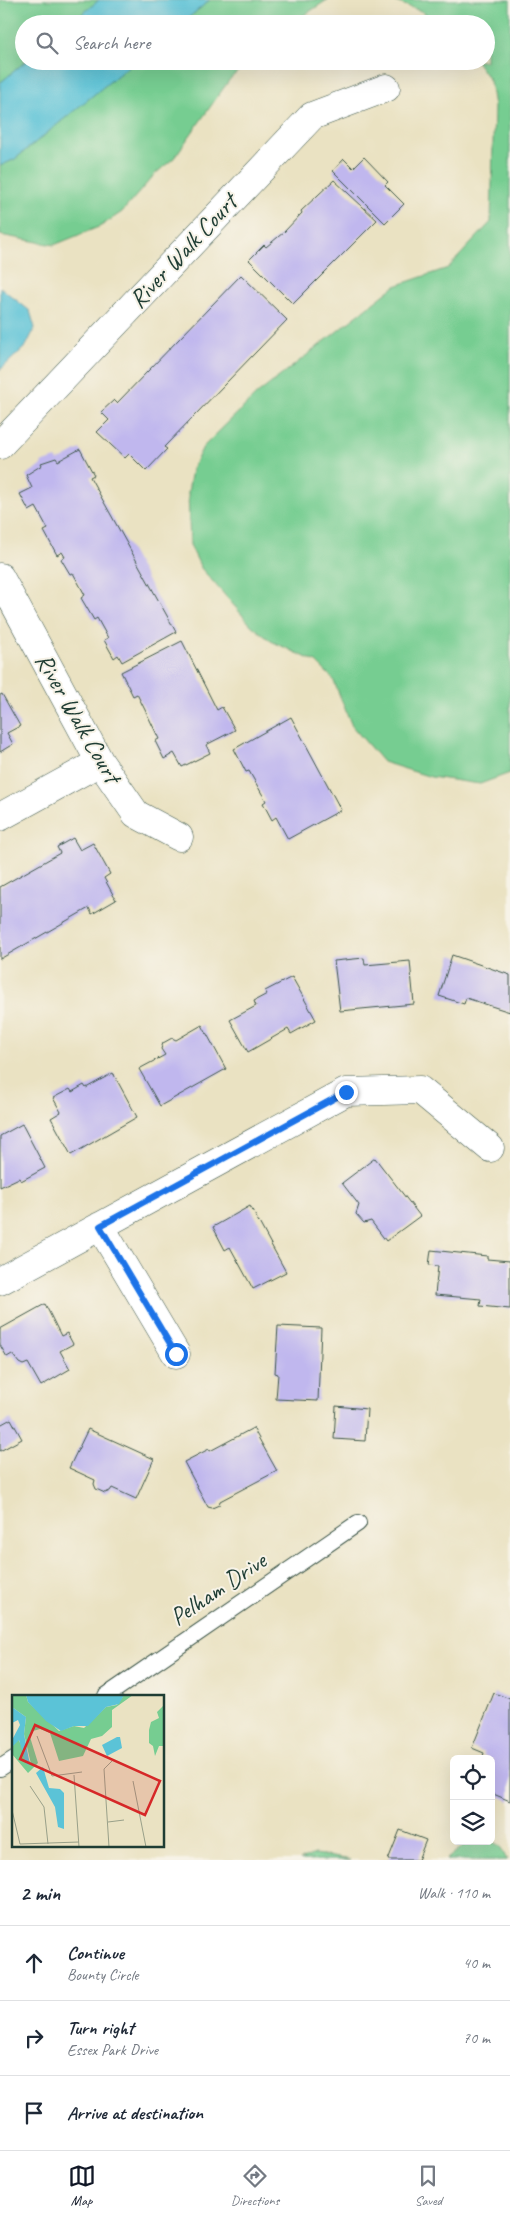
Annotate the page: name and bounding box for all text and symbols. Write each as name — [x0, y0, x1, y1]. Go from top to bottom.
search box — [15, 15, 495, 70]
icon: search — [33, 29, 61, 57]
text: Search here — [73, 31, 150, 55]
street label: River Walk Court — [122, 184, 247, 315]
street label: River Walk Court — [28, 647, 130, 792]
route end — [335, 1081, 358, 1104]
route start — [165, 1343, 188, 1366]
street label: Pelham Drive — [163, 1544, 274, 1633]
inset map — [12, 1695, 165, 1848]
map controls — [450, 1755, 495, 1845]
button: locate — [450, 1755, 495, 1800]
button: layers — [450, 1800, 495, 1845]
text: 2 min — [20, 1880, 60, 1906]
text: Walk · 110 m — [418, 1883, 490, 1903]
text: Continue — [67, 1941, 124, 1965]
icon: ahead — [20, 1949, 48, 1977]
text: 40 m — [463, 1953, 490, 1973]
text: Bounty Circle — [67, 1965, 139, 1985]
text: Turn right — [67, 2016, 134, 2040]
icon: right — [20, 2024, 48, 2052]
text: 70 m — [463, 2028, 490, 2048]
text: Essex Park Drive — [67, 2040, 158, 2060]
icon: arrive — [20, 2099, 48, 2127]
text: Arrive at destination — [67, 2101, 203, 2125]
tab: Map — [68, 2162, 96, 2209]
tab: Directions — [231, 2162, 279, 2209]
tab: Saved — [414, 2162, 442, 2209]

